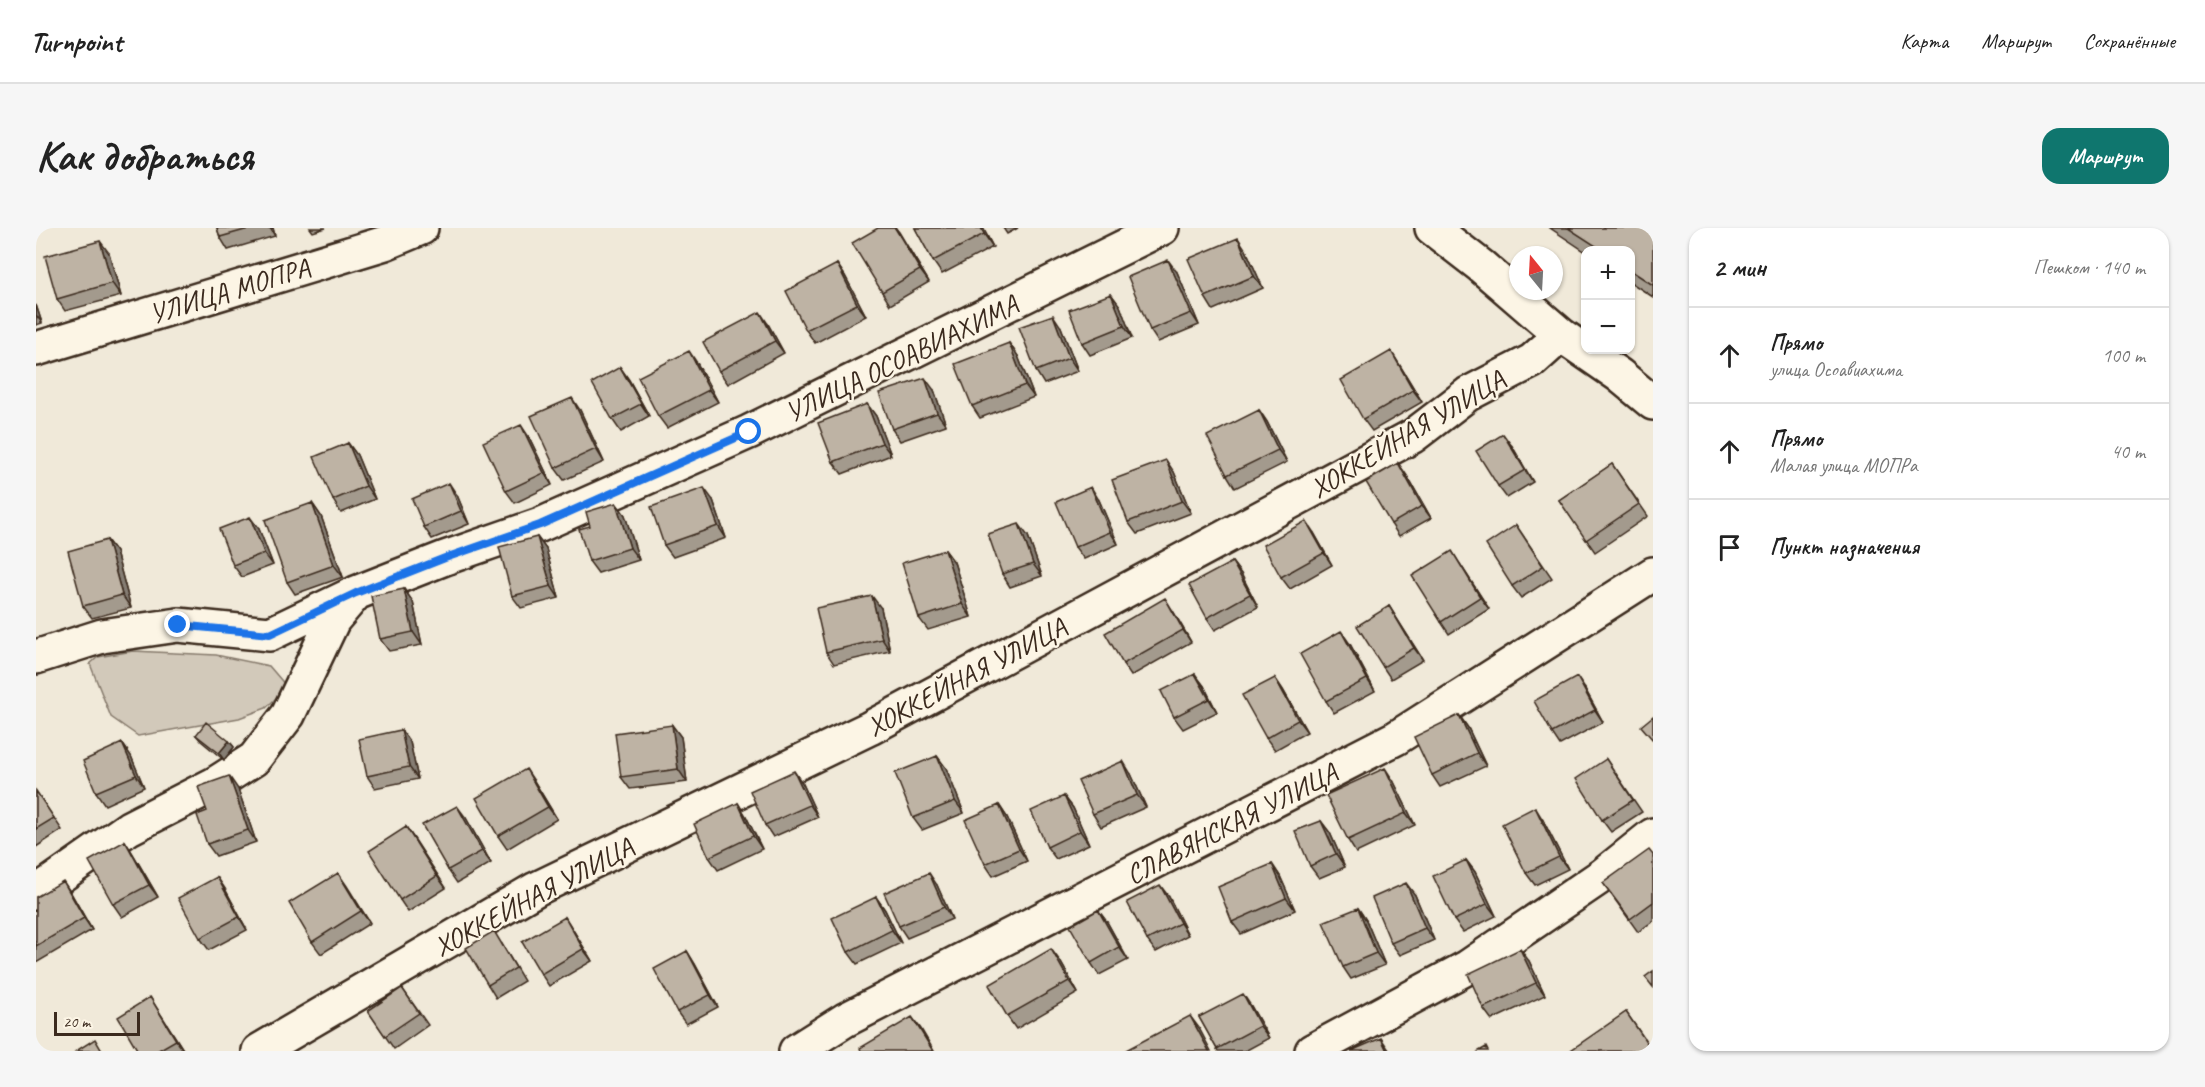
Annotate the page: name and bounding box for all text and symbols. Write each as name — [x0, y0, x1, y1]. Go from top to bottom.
text: Turnpoint — [30, 24, 122, 59]
text: Карта — [1900, 28, 1949, 54]
text: Маршрут — [1982, 28, 2051, 54]
text: Сохранённые — [2084, 28, 2175, 54]
button: Маршрут — [2042, 128, 2169, 184]
text: Как добраться — [36, 130, 253, 183]
north arrow — [1509, 246, 1563, 300]
map controls — [1581, 246, 1635, 354]
button: + — [1581, 246, 1635, 300]
street label: УЛИЦА МОПРА — [145, 249, 314, 331]
text: 2 мин — [1713, 251, 1766, 284]
text: Пешком · 140 m — [2033, 255, 2145, 280]
street label: УЛИЦА ОСОАВИАХИМА — [779, 286, 1025, 430]
button: − — [1581, 300, 1635, 354]
text: Прямо — [1770, 329, 1822, 357]
icon: ahead — [1713, 339, 1746, 372]
text: 100 m — [2102, 343, 2145, 368]
text: улица Осоавиахима — [1770, 357, 1902, 382]
street label: ХОККЕЙНАЯ УЛИЦА — [1304, 361, 1512, 505]
route start — [735, 418, 761, 444]
text: Прямо — [1770, 425, 1822, 453]
icon: ahead — [1713, 435, 1746, 468]
text: 40 m — [2111, 439, 2145, 464]
text: Малая улица МОПРа — [1770, 453, 1918, 478]
icon: arrive — [1713, 531, 1746, 564]
text: Пункт назначения — [1770, 533, 1919, 561]
street label: ХОККЕЙНАЯ УЛИЦА — [861, 609, 1073, 744]
route end — [164, 611, 190, 637]
street label: СЛАВЯНСКАЯ УЛИЦА — [1120, 754, 1345, 892]
street label: ХОККЕЙНАЯ УЛИЦА — [428, 829, 640, 964]
scale bar — [54, 1009, 140, 1036]
text: 20 m — [63, 1012, 90, 1032]

